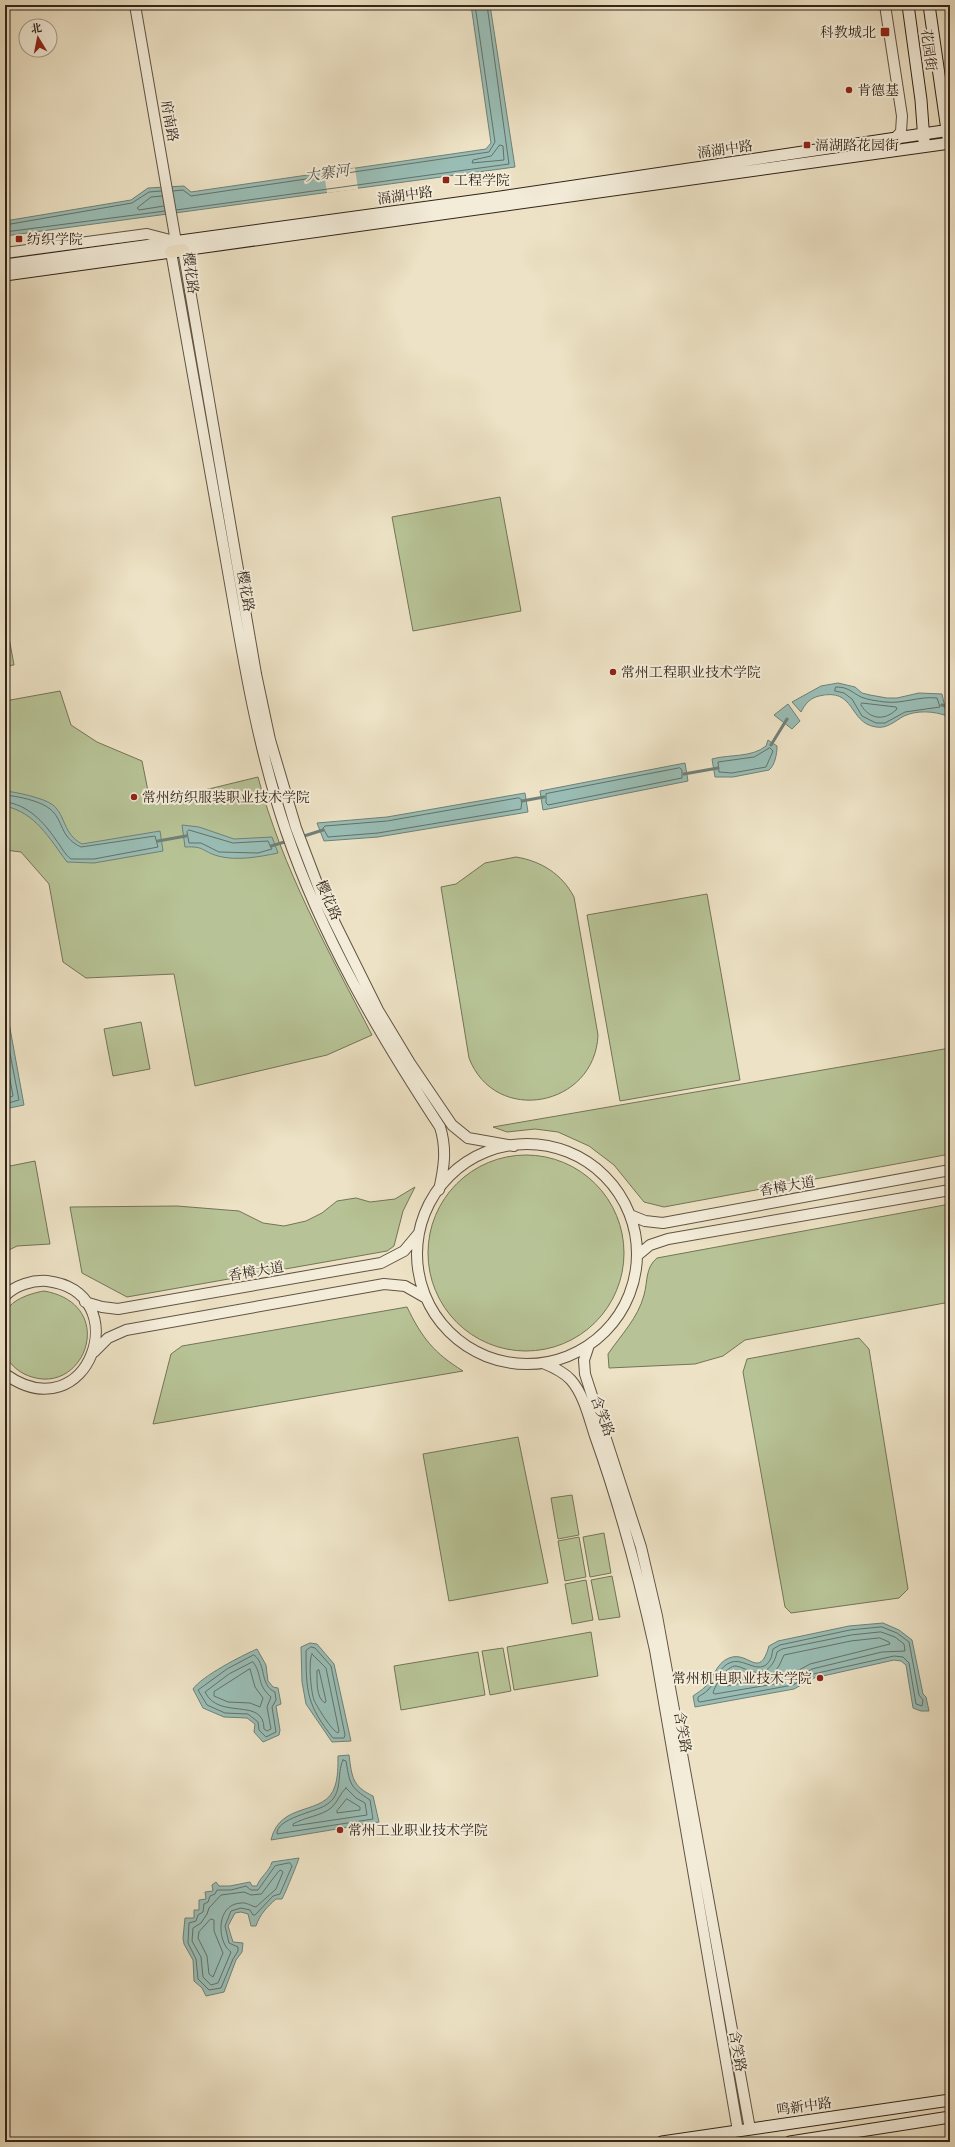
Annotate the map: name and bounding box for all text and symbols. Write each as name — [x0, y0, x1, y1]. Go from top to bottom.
north arrow — [18, 18, 58, 58]
text: 北 — [30, 21, 43, 37]
place label: 科教城北 — [820, 24, 876, 42]
marker: 科教城北 — [879, 26, 891, 38]
street label: 花园街 — [916, 28, 940, 72]
place label: 肯德基 — [857, 82, 899, 100]
marker: 肯德基 — [844, 85, 854, 95]
street label: 府南路 — [157, 99, 182, 143]
street label: 滆湖中路 — [696, 137, 754, 163]
place label: 滆湖路花园街 — [815, 137, 899, 155]
marker: 滆湖路花园街 — [802, 140, 812, 150]
water label: 大寨河 — [303, 161, 354, 186]
place label: 工程学院 — [454, 172, 510, 190]
marker: 工程学院 — [441, 175, 451, 185]
street label: 滆湖中路 — [376, 183, 434, 209]
place label: 纺织学院 — [27, 231, 83, 249]
marker: 纺织学院 — [14, 234, 24, 244]
street label: 樱花路 — [179, 251, 201, 295]
street label: 樱花路 — [233, 569, 258, 613]
place label: 常州工程职业技术学院 — [621, 664, 761, 682]
marker: 常州工程职业技术学院 — [608, 667, 618, 677]
place label: 常州纺织服装职业技术学院 — [142, 789, 310, 807]
marker: 常州纺织服装职业技术学院 — [129, 792, 139, 802]
street label: 樱花路 — [311, 878, 345, 923]
street label: 香樟大道 — [758, 1173, 816, 1201]
street label: 香樟大道 — [227, 1258, 285, 1286]
street label: 含笑路 — [586, 1394, 618, 1439]
place label: 常州机电职业技术学院 — [672, 1670, 812, 1688]
marker: 常州机电职业技术学院 — [815, 1673, 825, 1683]
street label: 含笑路 — [670, 1710, 695, 1754]
place label: 常州工业职业技术学院 — [348, 1822, 488, 1840]
marker: 常州工业职业技术学院 — [335, 1825, 345, 1835]
street label: 含笑路 — [725, 2029, 750, 2073]
street label: 鸣新中路 — [775, 2094, 833, 2120]

